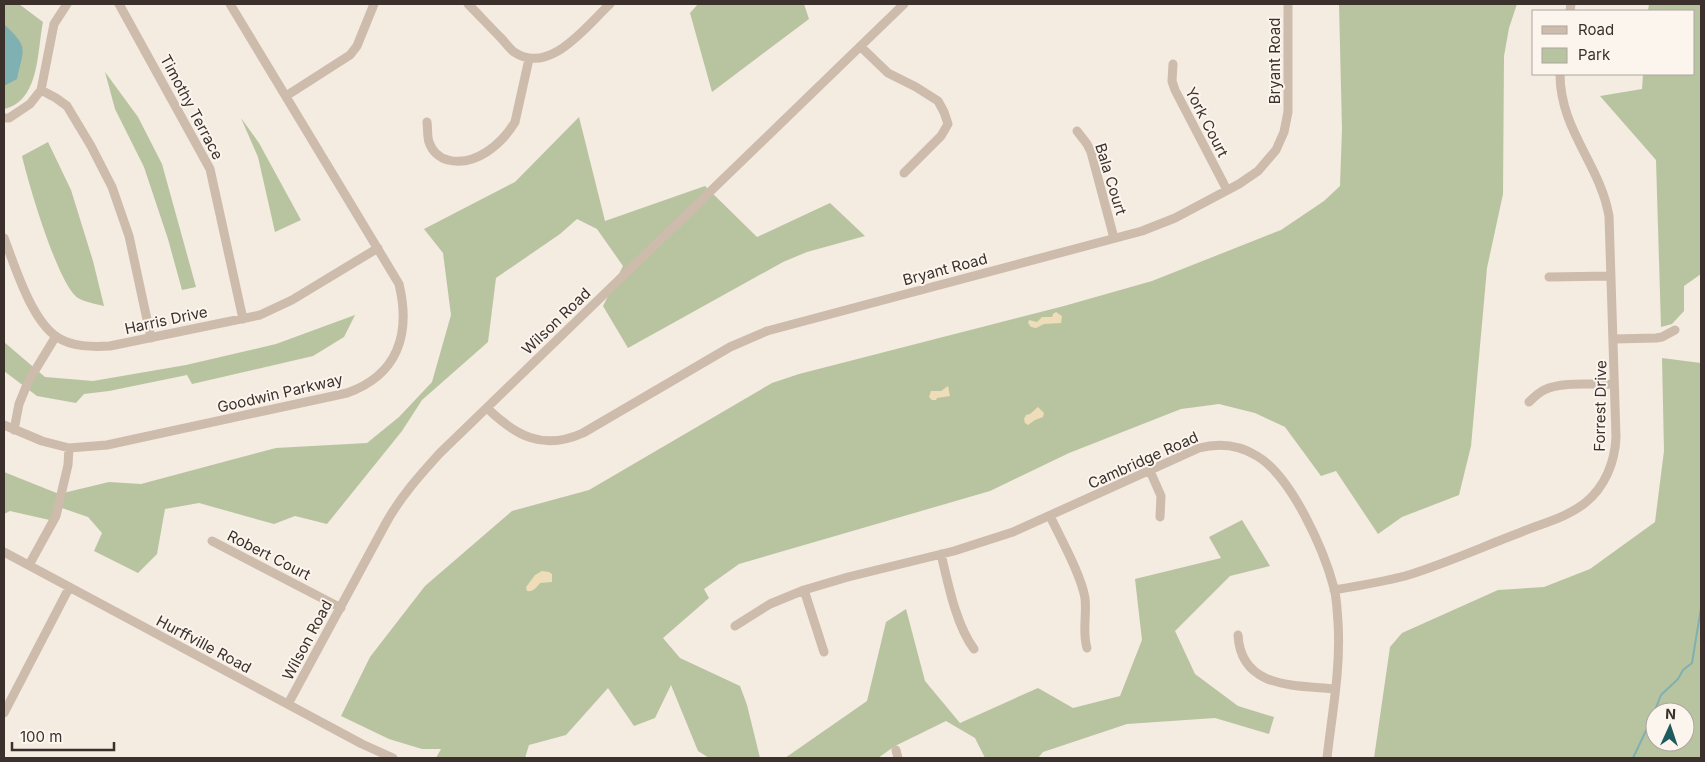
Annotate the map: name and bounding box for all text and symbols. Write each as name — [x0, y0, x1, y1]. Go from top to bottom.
legend — [1532, 10, 1695, 75]
street label: Bryant Road — [1265, 18, 1284, 104]
text: Road — [1578, 20, 1614, 39]
text: Park — [1578, 45, 1611, 64]
street label: Timothy Terrace — [156, 51, 228, 163]
street label: York Court — [1181, 84, 1233, 160]
street label: Bala Court — [1091, 141, 1131, 217]
street label: Bryant Road — [901, 249, 989, 289]
street label: Wilson Road — [518, 284, 594, 358]
street label: Harris Drive — [123, 302, 209, 338]
street label: Forrest Drive — [1590, 360, 1610, 452]
street label: Goodwin Parkway — [215, 369, 345, 417]
street label: Cambridge Road — [1085, 427, 1201, 493]
street label: Robert Court — [224, 526, 314, 584]
street label: Wilson Road — [278, 597, 336, 683]
street label: Hurffville Road — [153, 611, 255, 677]
north arrow — [1645, 702, 1695, 752]
text: N — [1665, 705, 1676, 722]
scale bar — [12, 720, 115, 752]
text: 100 m — [20, 727, 62, 746]

